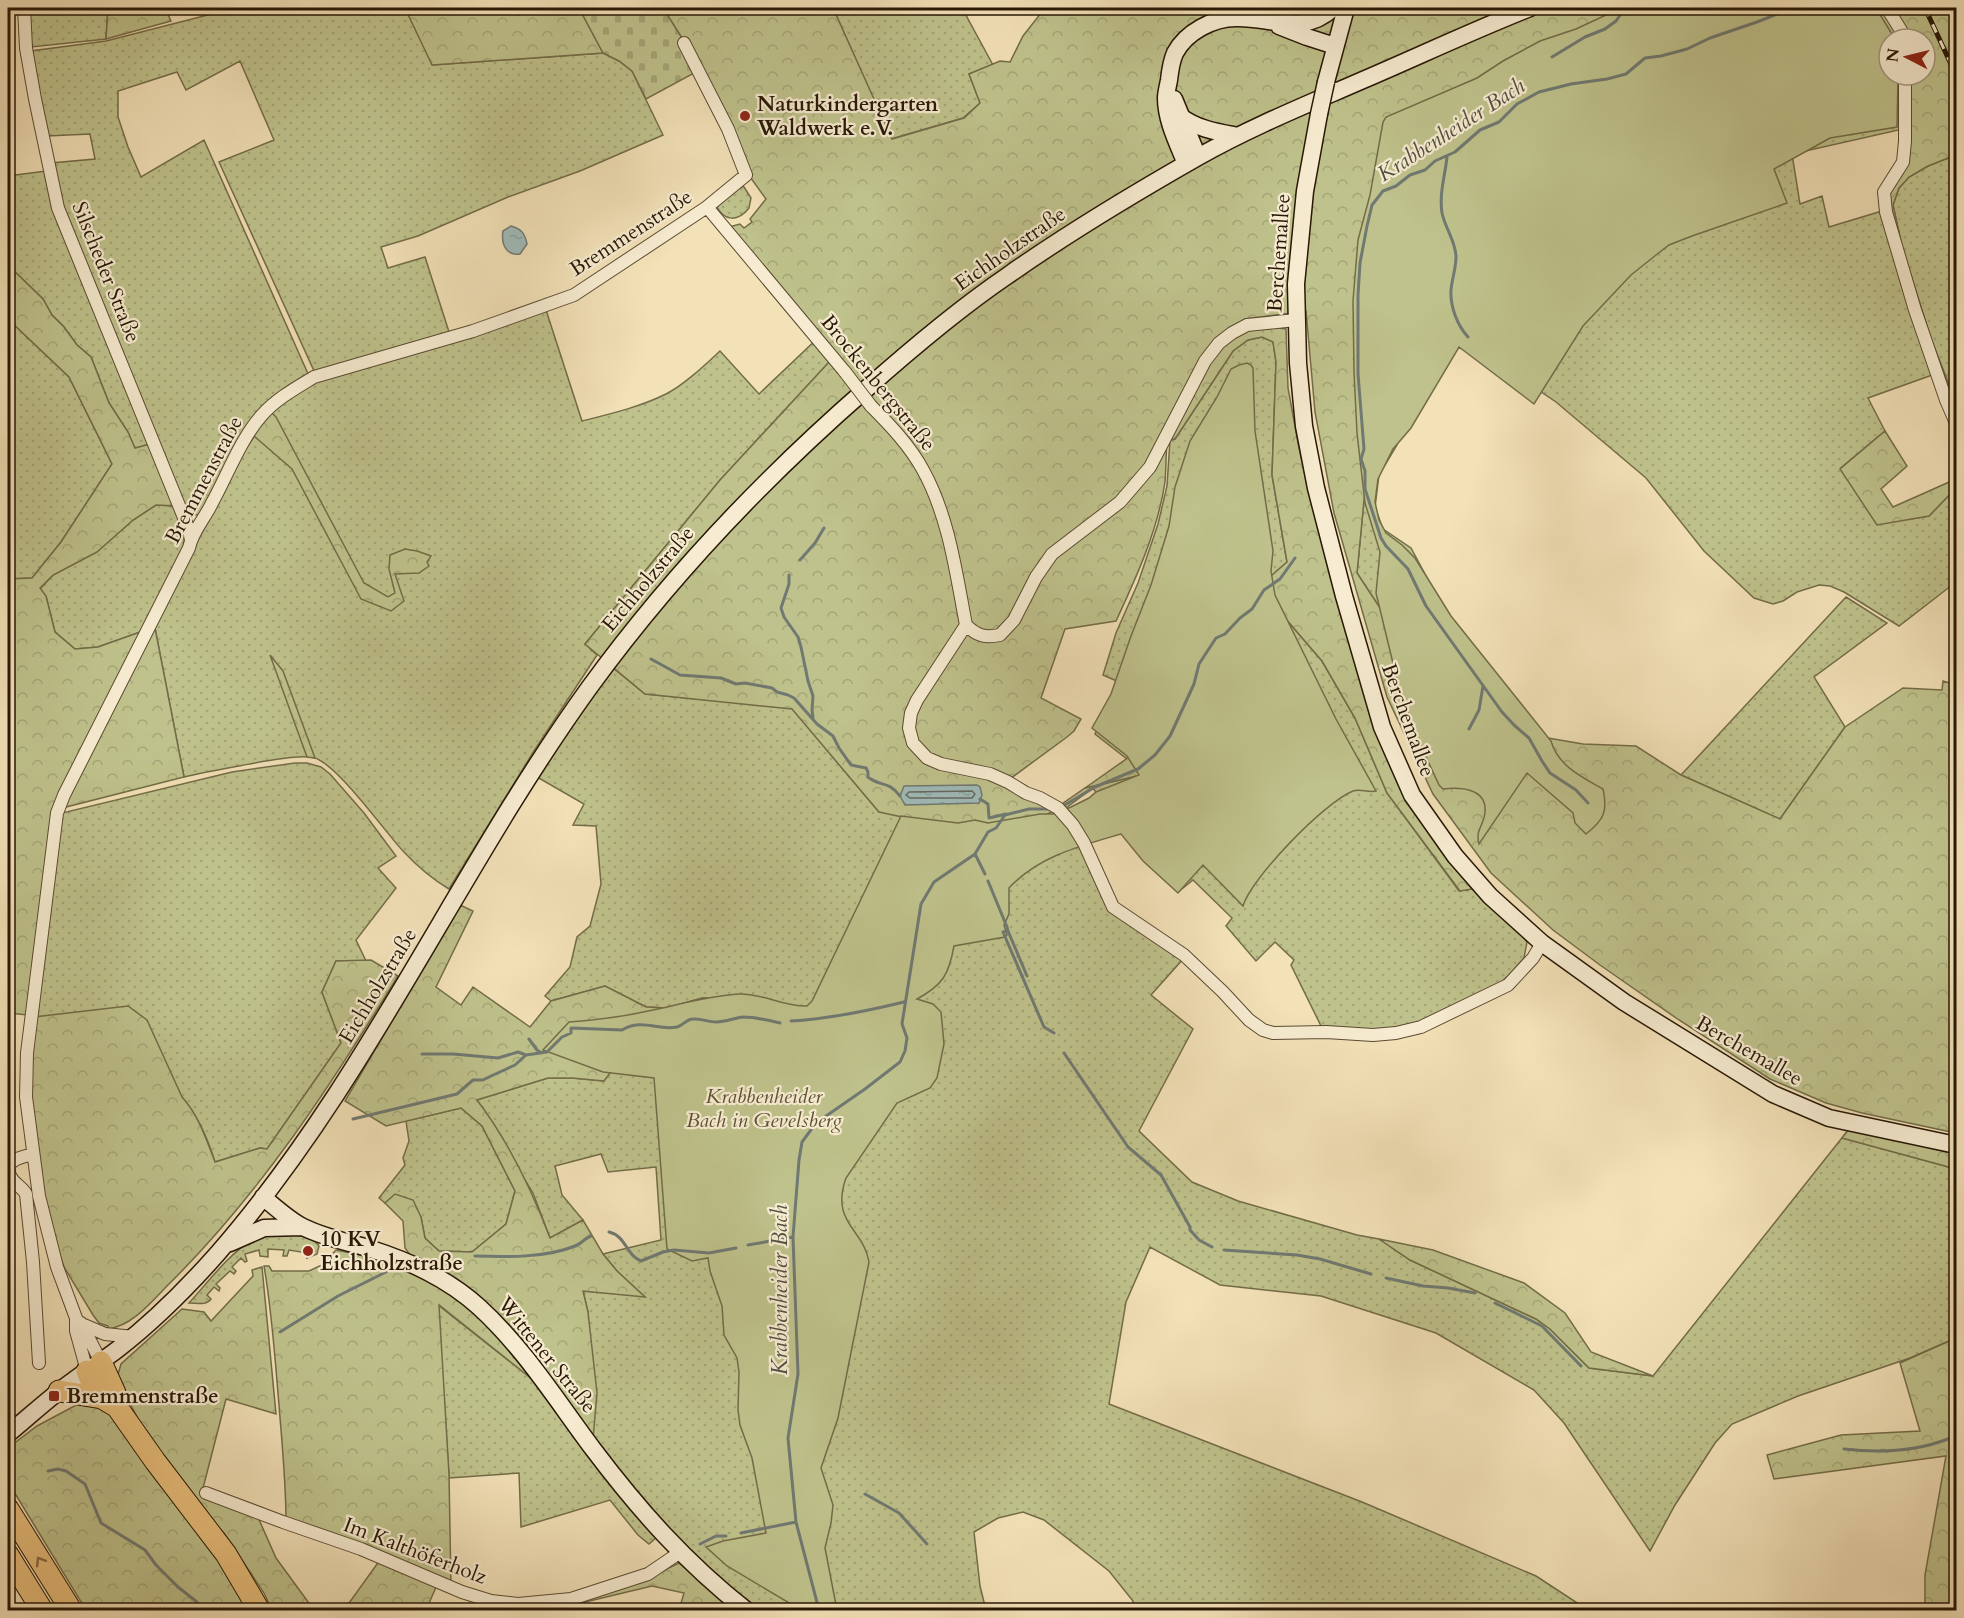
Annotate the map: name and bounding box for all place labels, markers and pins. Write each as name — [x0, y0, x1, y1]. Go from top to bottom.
place label: Naturkindergarten Waldwerk e.V. — [756, 90, 939, 143]
marker: Naturkindergarten Waldwerk e.V. — [738, 109, 752, 123]
place label: 10 KV Eichholzstraße — [320, 1225, 463, 1278]
marker: 10 KV Eichholzstraße — [301, 1244, 315, 1258]
place label: Bremmenstraße — [66, 1382, 219, 1411]
marker: Bremmenstraße — [47, 1389, 61, 1403]

